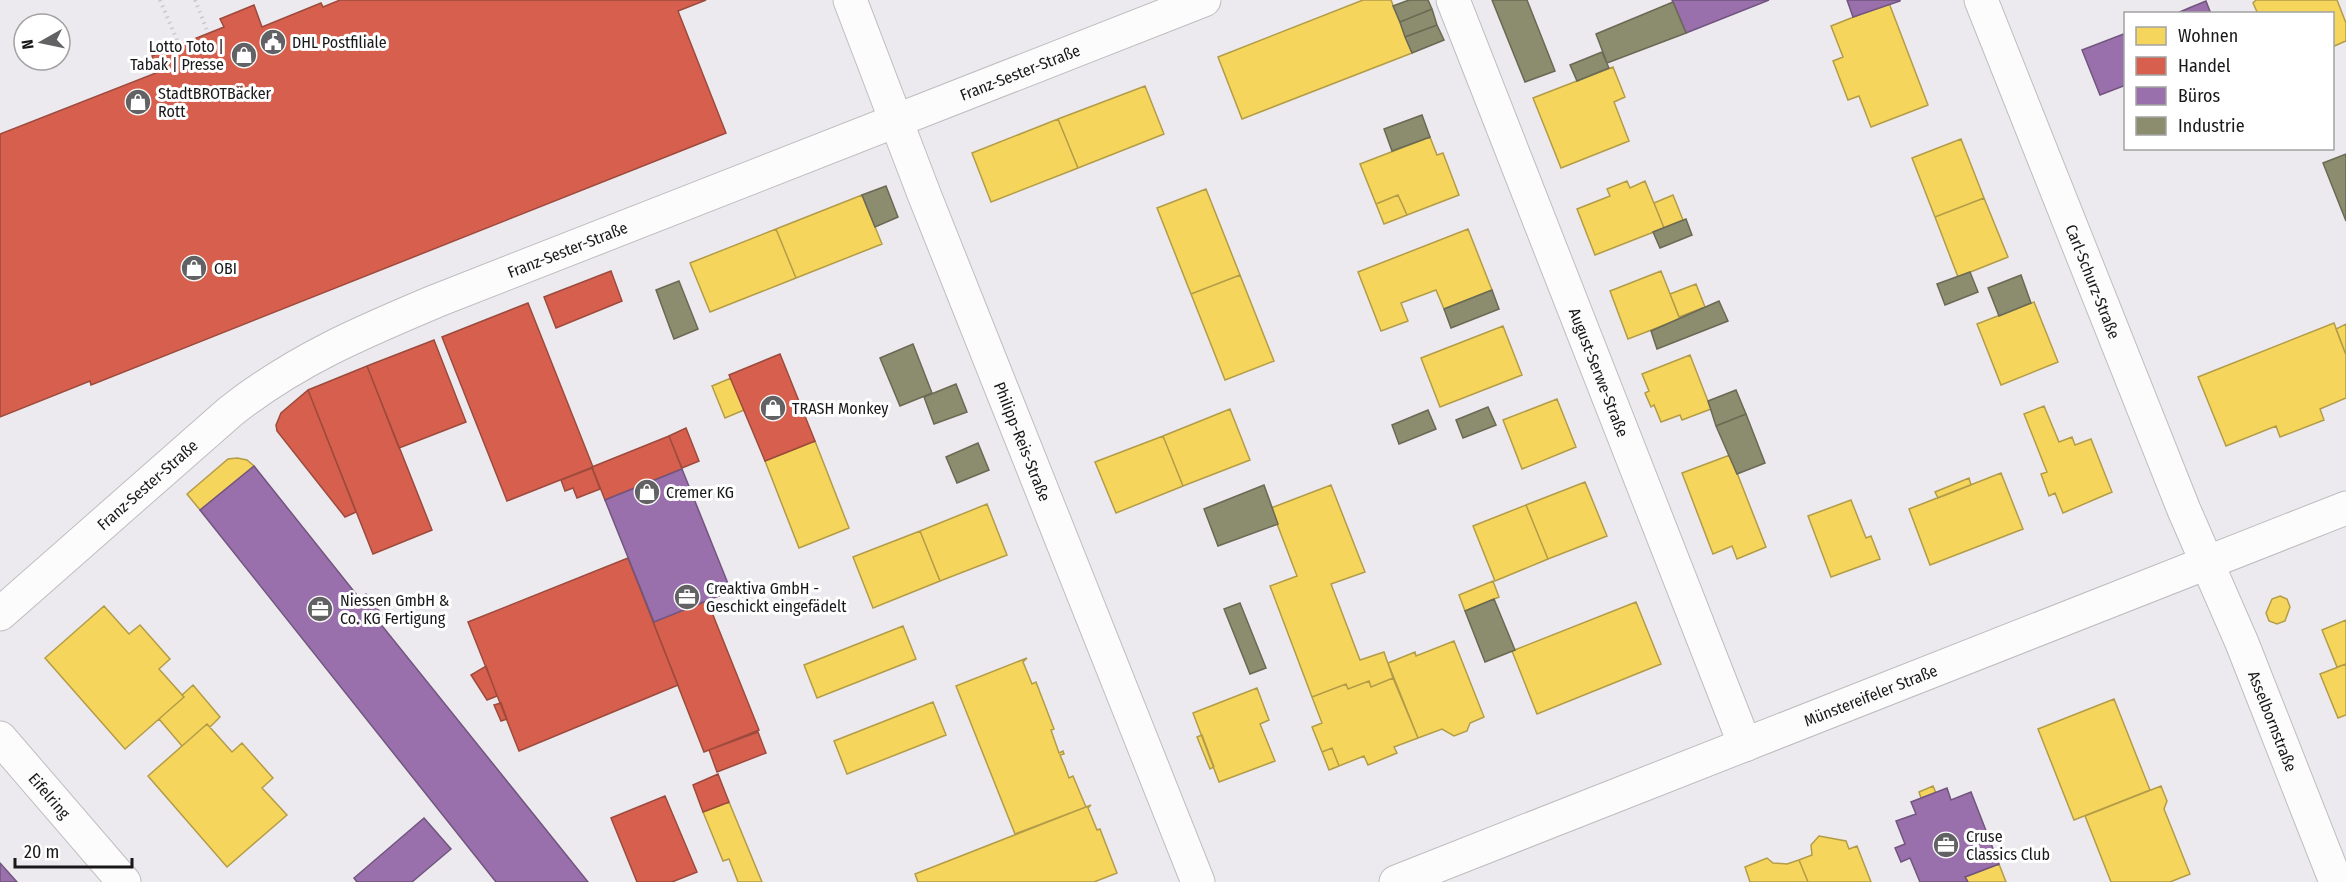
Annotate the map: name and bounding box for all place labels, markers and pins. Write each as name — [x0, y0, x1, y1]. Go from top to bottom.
public building icon: DHL Postfiliale — [258, 27, 288, 57]
place label: DHL Postfiliale — [292, 33, 387, 52]
place label: Lotto Toto | Tabak | Presse — [130, 37, 224, 74]
shop icon: Lotto Toto | Tabak | Presse — [229, 40, 259, 70]
place label: StadtBROTBäcker Rott — [158, 84, 272, 121]
shop icon: StadtBROTBäcker Rott — [123, 87, 153, 117]
shop icon: OBI — [179, 253, 209, 283]
place label: OBI — [214, 259, 237, 278]
shop icon: TRASH Monkey — [758, 393, 788, 423]
place label: TRASH Monkey — [792, 399, 889, 418]
shop icon: Cremer KG — [632, 477, 662, 507]
place label: Cremer KG — [666, 483, 734, 502]
place label: Creaktiva GmbH - Geschickt eingefädelt — [706, 579, 847, 616]
office icon: Creaktiva GmbH - Geschickt eingefädelt — [672, 582, 702, 612]
place label: Niessen GmbH & Co. KG Fertigung — [340, 591, 450, 628]
office icon: Niessen GmbH & Co. KG Fertigung — [305, 594, 335, 624]
place label: Cruse Classics Club — [1966, 827, 2050, 864]
office icon: Cruse Classics Club — [1931, 830, 1961, 860]

